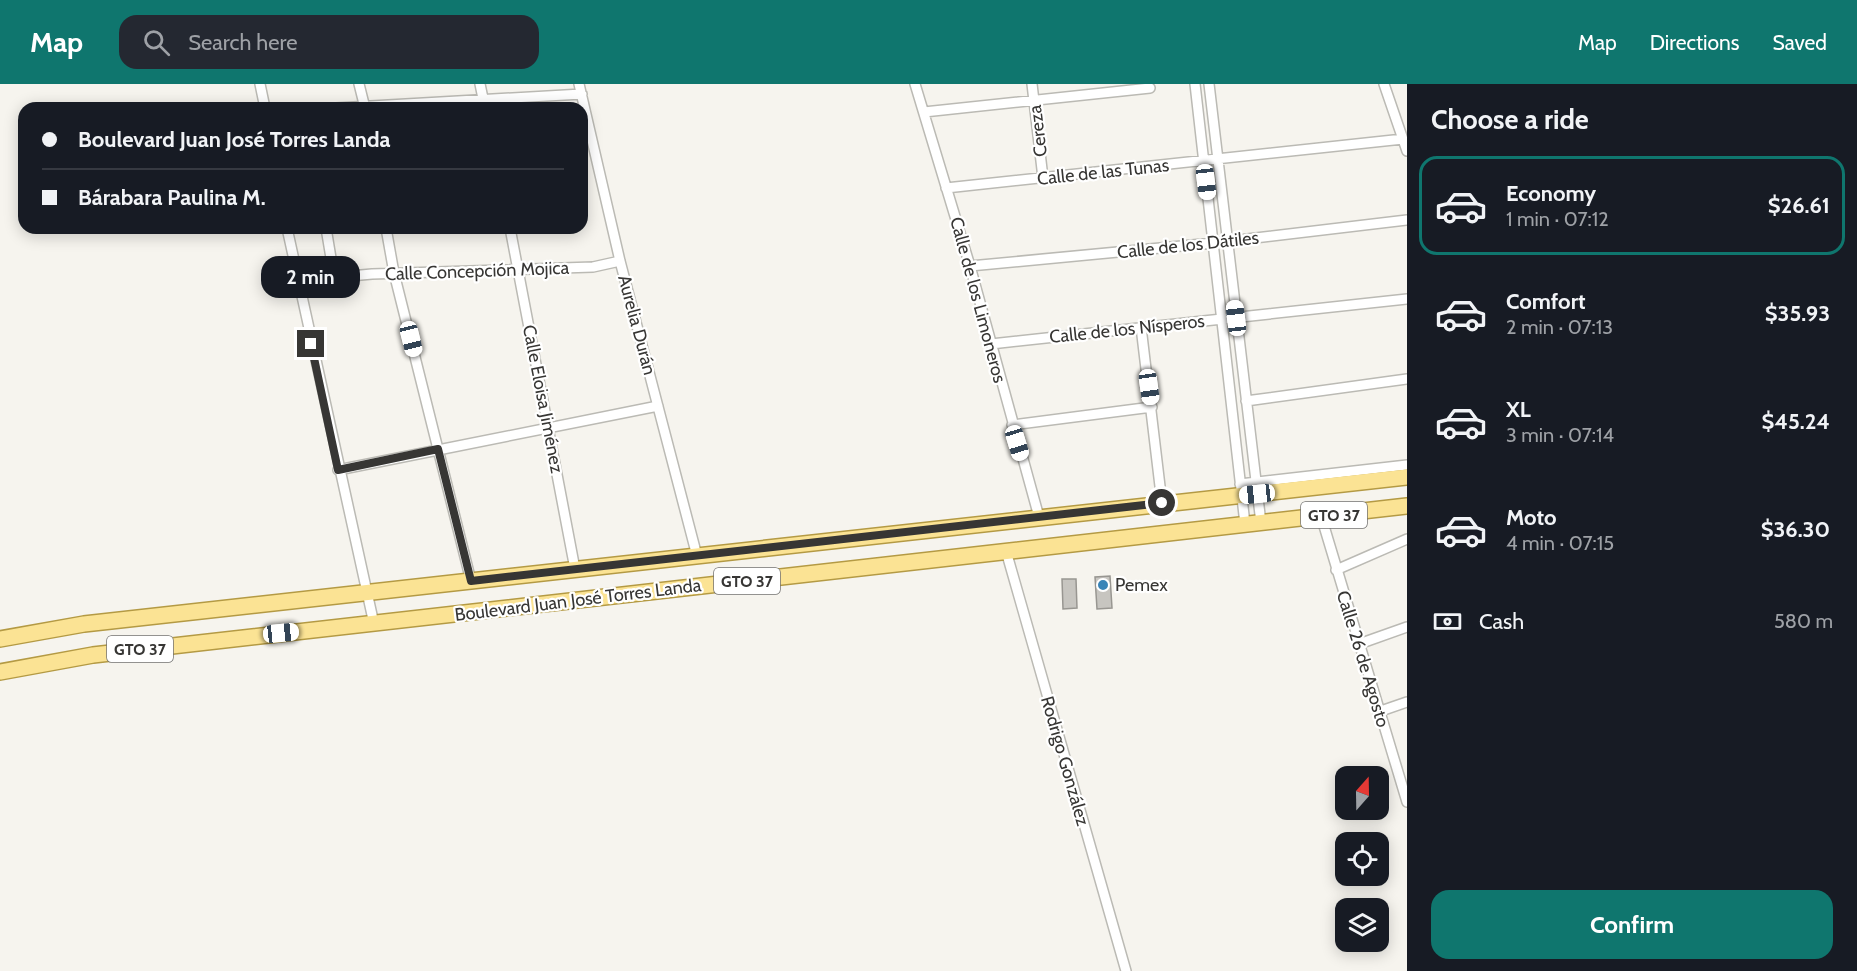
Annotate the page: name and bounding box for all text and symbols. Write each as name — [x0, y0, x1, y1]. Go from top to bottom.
search box — [119, 15, 539, 69]
text: Map — [30, 25, 83, 59]
icon: search — [140, 26, 173, 59]
text: Search here — [188, 29, 297, 56]
text: Map — [1578, 30, 1617, 55]
text: Directions — [1650, 30, 1739, 55]
text: Saved — [1772, 30, 1827, 55]
text: Choose a ride — [1431, 103, 1589, 136]
street label: Cereza — [1024, 104, 1052, 158]
text: Boulevard Juan José Torres Landa — [78, 126, 391, 153]
street label: Calle de las Tunas — [1036, 154, 1170, 190]
car — [1195, 163, 1217, 201]
icon: car — [1434, 179, 1488, 233]
text: Economy — [1506, 180, 1596, 207]
text: Bárabara Paulina M. — [78, 184, 266, 211]
text: $26.61 — [1768, 192, 1830, 219]
text: 1 min · 07:12 — [1506, 207, 1609, 231]
street label: Calle de los Limoneros — [945, 215, 1011, 385]
street label: Calle de los Dátiles — [1116, 227, 1260, 263]
callout: 2 min — [262, 257, 360, 299]
street label: Calle Concepción Mojica — [385, 257, 570, 285]
text: 2 min — [286, 265, 335, 289]
street label: Aurelia Durán — [613, 273, 661, 377]
icon: car — [1434, 287, 1488, 341]
text: Comfort — [1506, 288, 1585, 315]
car — [1225, 299, 1247, 337]
text: $35.93 — [1765, 300, 1830, 327]
street label: Calle de los Nísperos — [1048, 310, 1206, 348]
text: 2 min · 07:13 — [1506, 315, 1613, 339]
car — [398, 319, 424, 359]
street label: Calle Eloisa Jiménez — [518, 323, 568, 475]
route end — [297, 330, 324, 357]
car — [1138, 368, 1160, 406]
icon: car — [1434, 395, 1488, 449]
text: XL — [1506, 396, 1531, 423]
text: $45.24 — [1762, 408, 1830, 435]
car — [1003, 423, 1031, 463]
text: 3 min · 07:14 — [1506, 423, 1614, 447]
car — [1238, 483, 1276, 505]
route start — [1148, 489, 1175, 516]
road number: GTO 37 — [1301, 502, 1367, 528]
icon: car — [1434, 503, 1488, 557]
text: Moto — [1506, 504, 1557, 531]
text: $36.30 — [1761, 516, 1830, 543]
text: 4 min · 07:15 — [1506, 531, 1614, 555]
road number: GTO 37 — [714, 568, 780, 594]
street label: Boulevard Juan José Torres Landa — [454, 574, 703, 626]
place label: Pemex — [1115, 574, 1168, 596]
marker: Pemex — [1096, 578, 1110, 592]
street label: Calle 26 de Agosto — [1332, 588, 1394, 730]
icon: cash — [1431, 605, 1464, 638]
text: Cash — [1479, 608, 1524, 635]
text: 580 m — [1774, 609, 1833, 633]
car — [262, 622, 300, 644]
road number: GTO 37 — [107, 636, 173, 662]
street label: Rodrigo González — [1036, 694, 1094, 829]
north arrow — [1335, 766, 1389, 820]
map controls — [1335, 766, 1389, 952]
button: locate — [1335, 832, 1389, 886]
button: Confirm — [1431, 890, 1833, 959]
button: layers — [1335, 898, 1389, 952]

